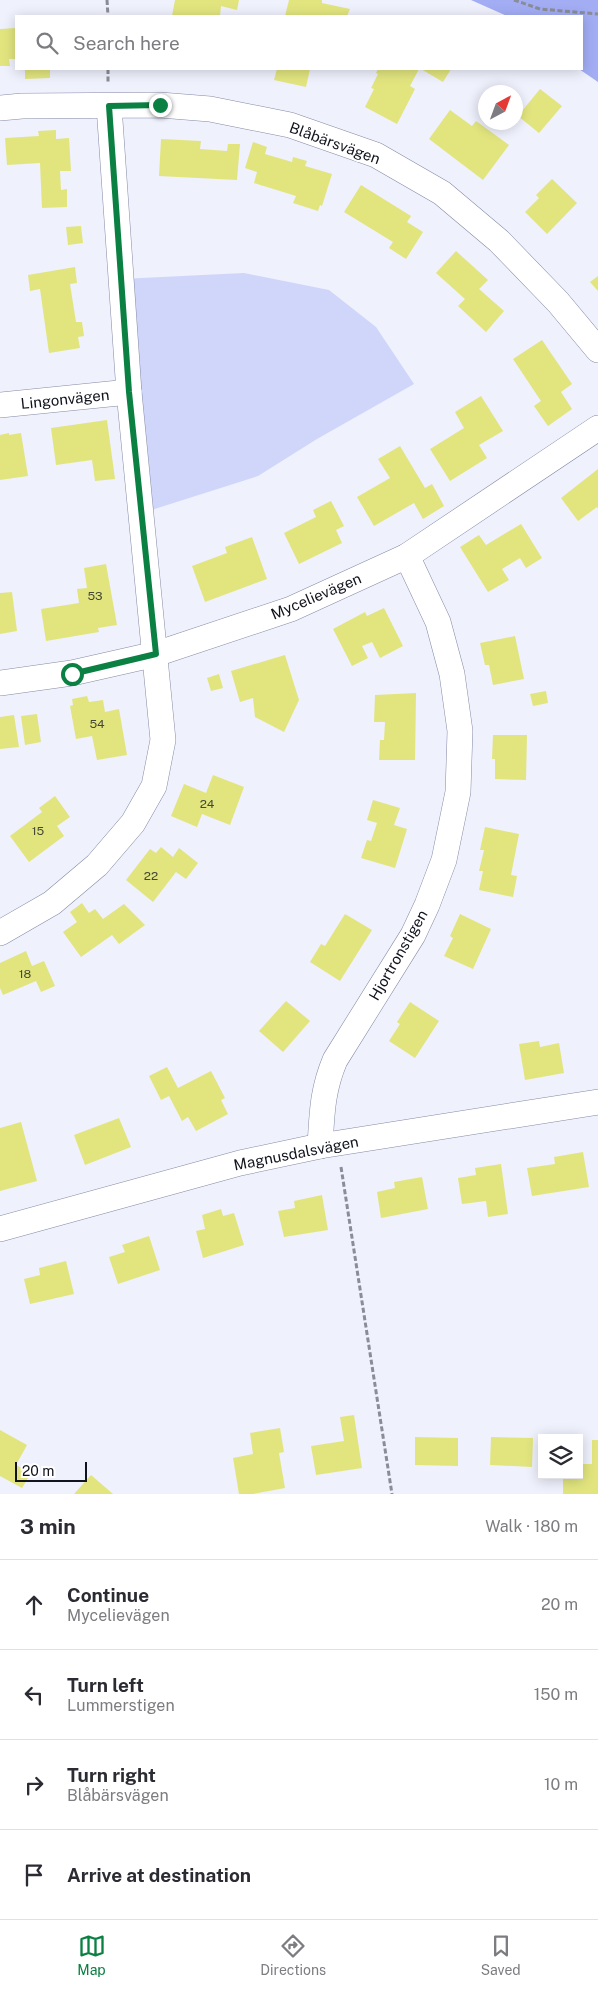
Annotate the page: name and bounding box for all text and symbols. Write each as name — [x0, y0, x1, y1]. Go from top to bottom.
search box — [15, 15, 583, 70]
icon: search — [33, 29, 61, 57]
text: Search here — [73, 32, 180, 54]
north arrow — [478, 85, 523, 130]
route end — [149, 94, 172, 117]
street label: Blåbärsvägen — [287, 119, 383, 167]
street label: Lingonvägen — [20, 386, 110, 412]
street label: Mycelievägen — [268, 569, 364, 623]
house number: 53 — [87, 589, 103, 603]
route start — [61, 663, 84, 686]
house number: 54 — [89, 717, 105, 731]
house number: 24 — [200, 797, 215, 811]
house number: 15 — [32, 824, 45, 838]
house number: 22 — [144, 869, 158, 883]
street label: Hjortronstigen — [365, 907, 431, 1003]
house number: 18 — [19, 967, 32, 981]
street label: Magnusdalsvägen — [232, 1133, 360, 1173]
map controls — [538, 1434, 583, 1479]
button: layers — [538, 1434, 583, 1479]
scale bar — [15, 1459, 88, 1482]
text: 20 m — [22, 1463, 54, 1479]
text: 3 min — [20, 1514, 76, 1539]
text: Walk · 180 m — [485, 1517, 578, 1536]
text: Continue — [67, 1584, 149, 1606]
icon: ahead — [20, 1591, 48, 1619]
text: 20 m — [541, 1595, 578, 1614]
text: Mycelievägen — [67, 1606, 170, 1625]
text: Turn left — [67, 1674, 144, 1696]
icon: left — [20, 1681, 48, 1709]
text: 150 m — [534, 1685, 578, 1704]
text: Lummerstigen — [67, 1696, 175, 1715]
text: Turn right — [67, 1764, 156, 1786]
icon: right — [20, 1771, 48, 1799]
text: 10 m — [544, 1775, 578, 1794]
text: Blåbärsvägen — [67, 1786, 169, 1805]
icon: arrive — [20, 1861, 48, 1889]
text: Arrive at destination — [67, 1864, 251, 1886]
tab: Map — [77, 1932, 106, 1978]
tab: Directions — [260, 1932, 326, 1978]
tab: Saved — [481, 1932, 521, 1978]

